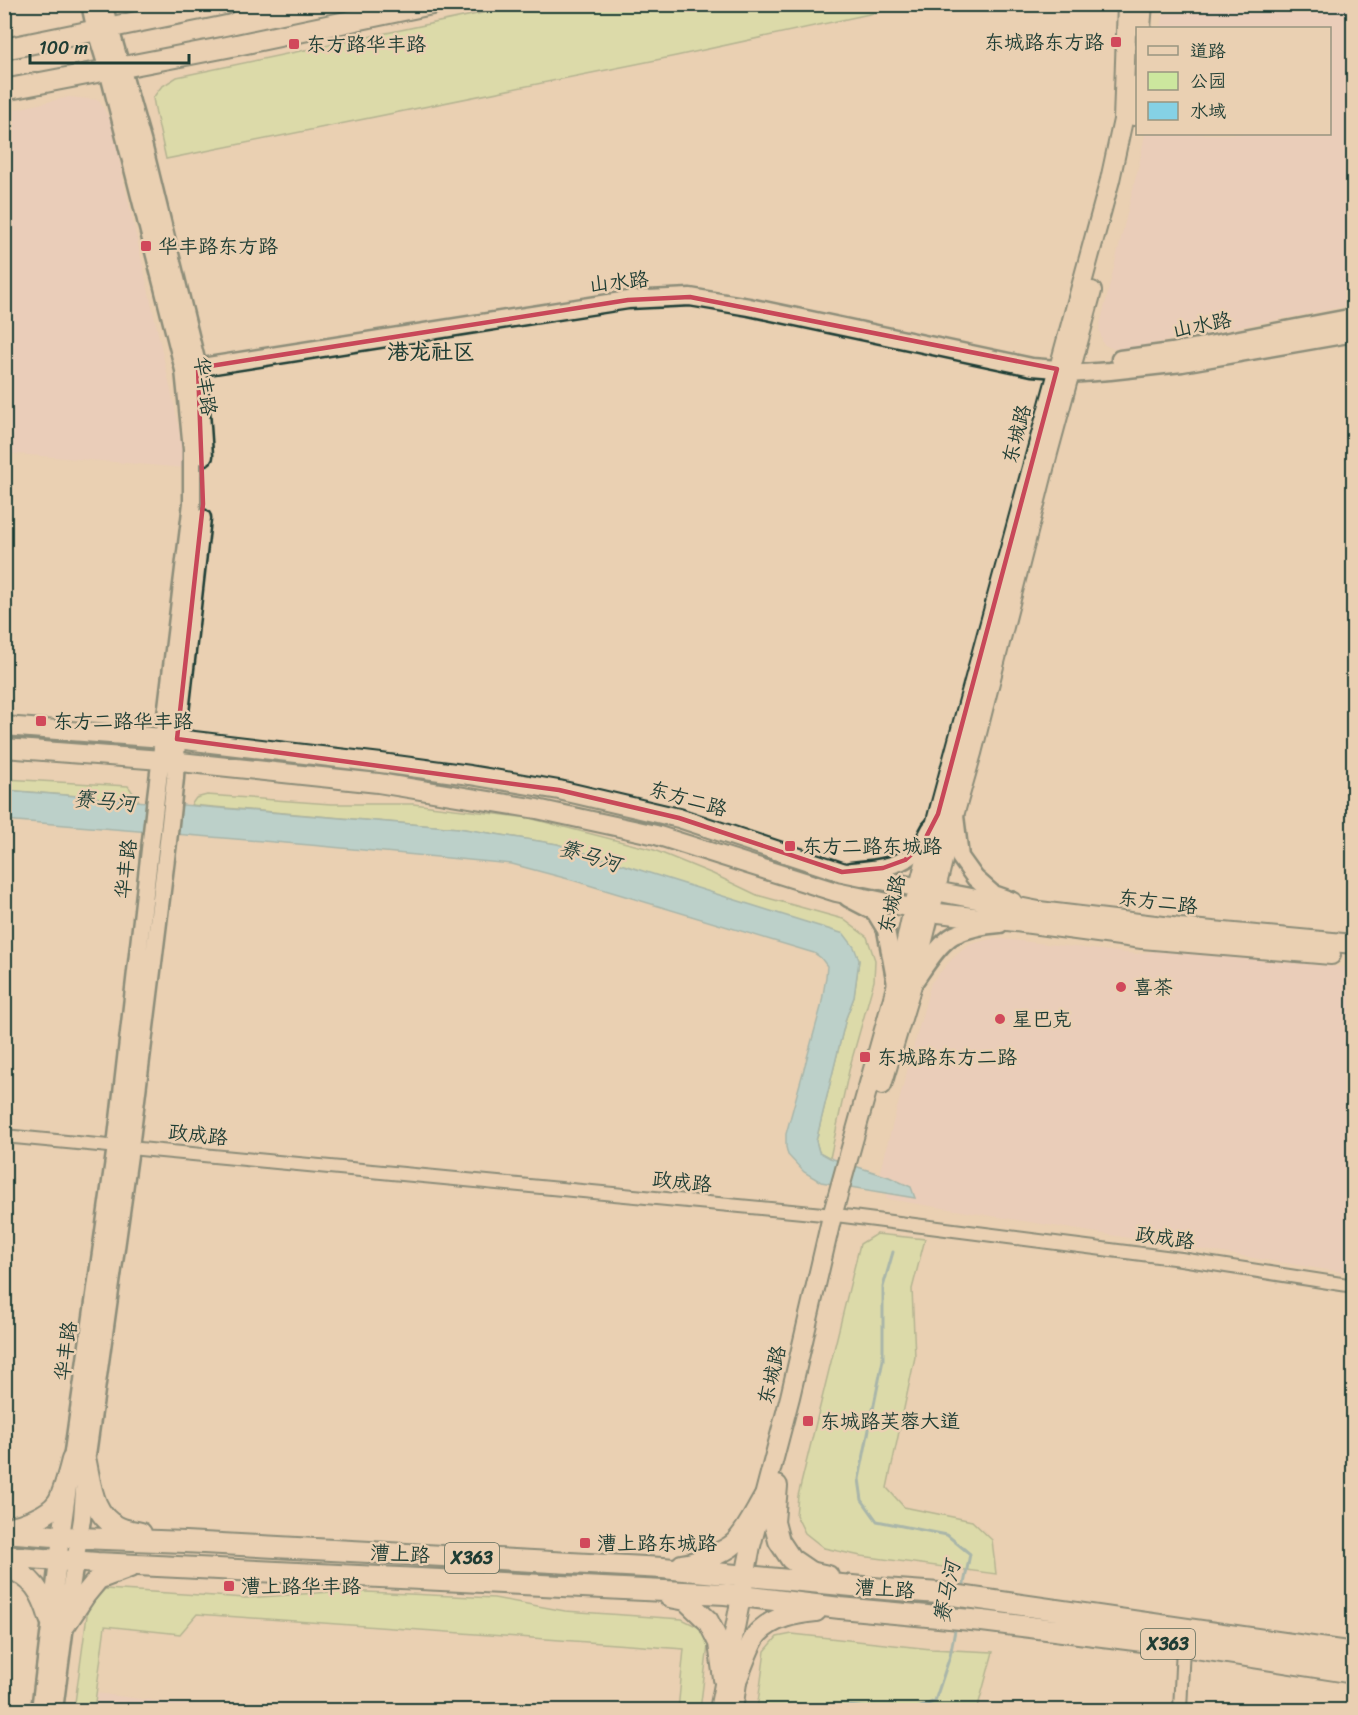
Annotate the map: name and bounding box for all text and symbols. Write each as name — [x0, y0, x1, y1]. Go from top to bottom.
place label: 东城路东方路 — [984, 25, 1105, 60]
scale bar — [30, 27, 189, 65]
place label: 东方路华丰路 — [306, 27, 427, 62]
legend — [1136, 27, 1331, 135]
text: 100 m — [39, 32, 88, 64]
marker: 东城路东方路 — [1109, 35, 1123, 49]
text: 道路 — [1190, 35, 1226, 67]
marker: 东方路华丰路 — [287, 37, 301, 51]
text: 公园 — [1190, 65, 1226, 97]
text: 水域 — [1190, 95, 1226, 127]
place label: 华丰路东方路 — [158, 229, 279, 264]
marker: 华丰路东方路 — [139, 239, 153, 253]
street label: 山水路 — [587, 261, 652, 303]
street label: 山水路 — [1169, 302, 1236, 348]
district label: 港龙社区 — [387, 332, 475, 371]
street label: 华丰路 — [183, 354, 227, 419]
street label: 东城路 — [992, 400, 1042, 468]
place label: 东方二路华丰路 — [53, 704, 194, 739]
marker: 东方二路华丰路 — [34, 714, 48, 728]
street label: 东方二路 — [645, 771, 732, 827]
water label: 赛马河 — [72, 779, 141, 823]
water label: 赛马河 — [554, 829, 629, 884]
place label: 东方二路东城路 — [802, 829, 943, 864]
street label: 华丰路 — [105, 836, 147, 901]
marker: 东方二路东城路 — [783, 839, 797, 853]
street label: 东城路 — [868, 870, 916, 937]
street label: 东方二路 — [1116, 880, 1201, 924]
place label: 喜茶 — [1133, 970, 1173, 1005]
marker: 喜茶 — [1114, 980, 1128, 994]
place label: 星巴克 — [1012, 1002, 1072, 1037]
marker: 星巴克 — [993, 1012, 1007, 1026]
place label: 东城路东方二路 — [877, 1040, 1018, 1075]
marker: 东城路东方二路 — [858, 1050, 872, 1064]
street label: 政成路 — [166, 1114, 231, 1156]
street label: 政成路 — [650, 1161, 715, 1203]
street label: 政成路 — [1133, 1216, 1198, 1260]
street label: 华丰路 — [44, 1318, 88, 1383]
street label: 东城路 — [748, 1341, 796, 1408]
place label: 东城路芙蓉大道 — [820, 1404, 960, 1439]
marker: 东城路芙蓉大道 — [801, 1414, 815, 1428]
place label: 漕上路东城路 — [597, 1526, 718, 1561]
street label: 漕上路 — [369, 1535, 432, 1573]
marker: 漕上路东城路 — [578, 1536, 592, 1550]
road number: X363 — [445, 1543, 499, 1573]
water label: 赛马河 — [922, 1555, 972, 1627]
place label: 漕上路华丰路 — [241, 1569, 362, 1604]
street label: 漕上路 — [854, 1569, 917, 1609]
marker: 漕上路华丰路 — [222, 1579, 236, 1593]
road number: X363 — [1141, 1629, 1195, 1659]

